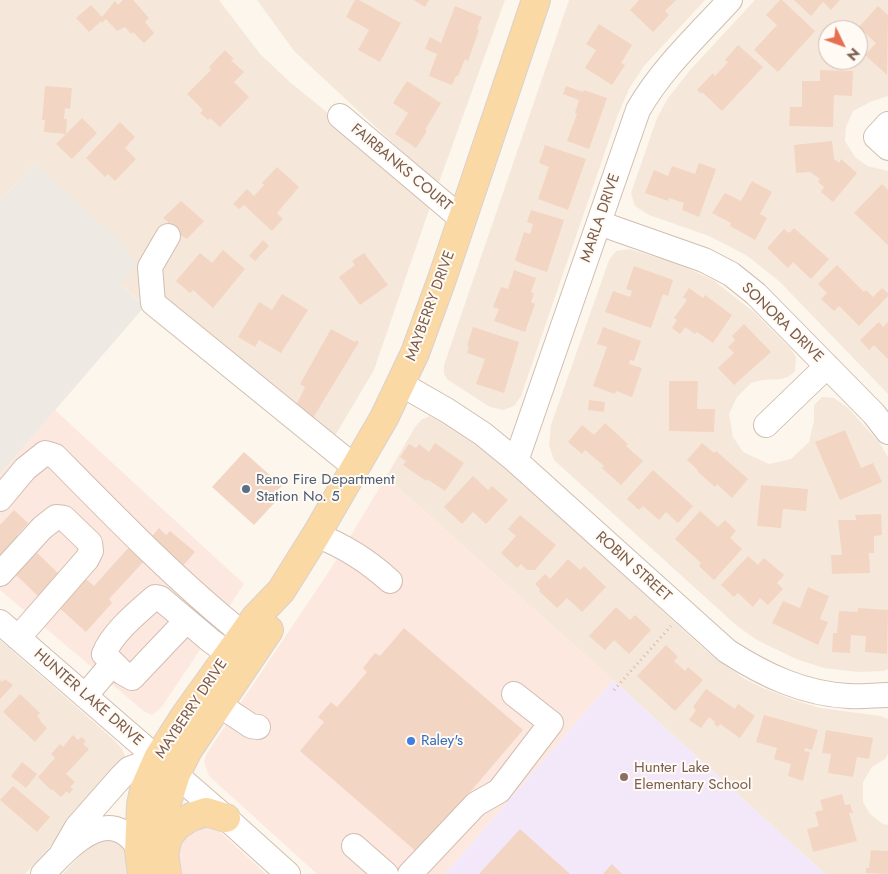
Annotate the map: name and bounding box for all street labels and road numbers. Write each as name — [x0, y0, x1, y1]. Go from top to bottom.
street label: FAIRBANKS COURT — [347, 121, 455, 215]
street label: MARLA DRIVE — [577, 171, 625, 265]
street label: MAYBERRY DRIVE — [403, 248, 459, 364]
street label: SONORA DRIVE — [737, 279, 827, 367]
street label: ROBIN STREET — [591, 528, 675, 606]
street label: HUNTER LAKE DRIVE — [30, 646, 146, 750]
street label: MAYBERRY DRIVE — [152, 656, 232, 762]

